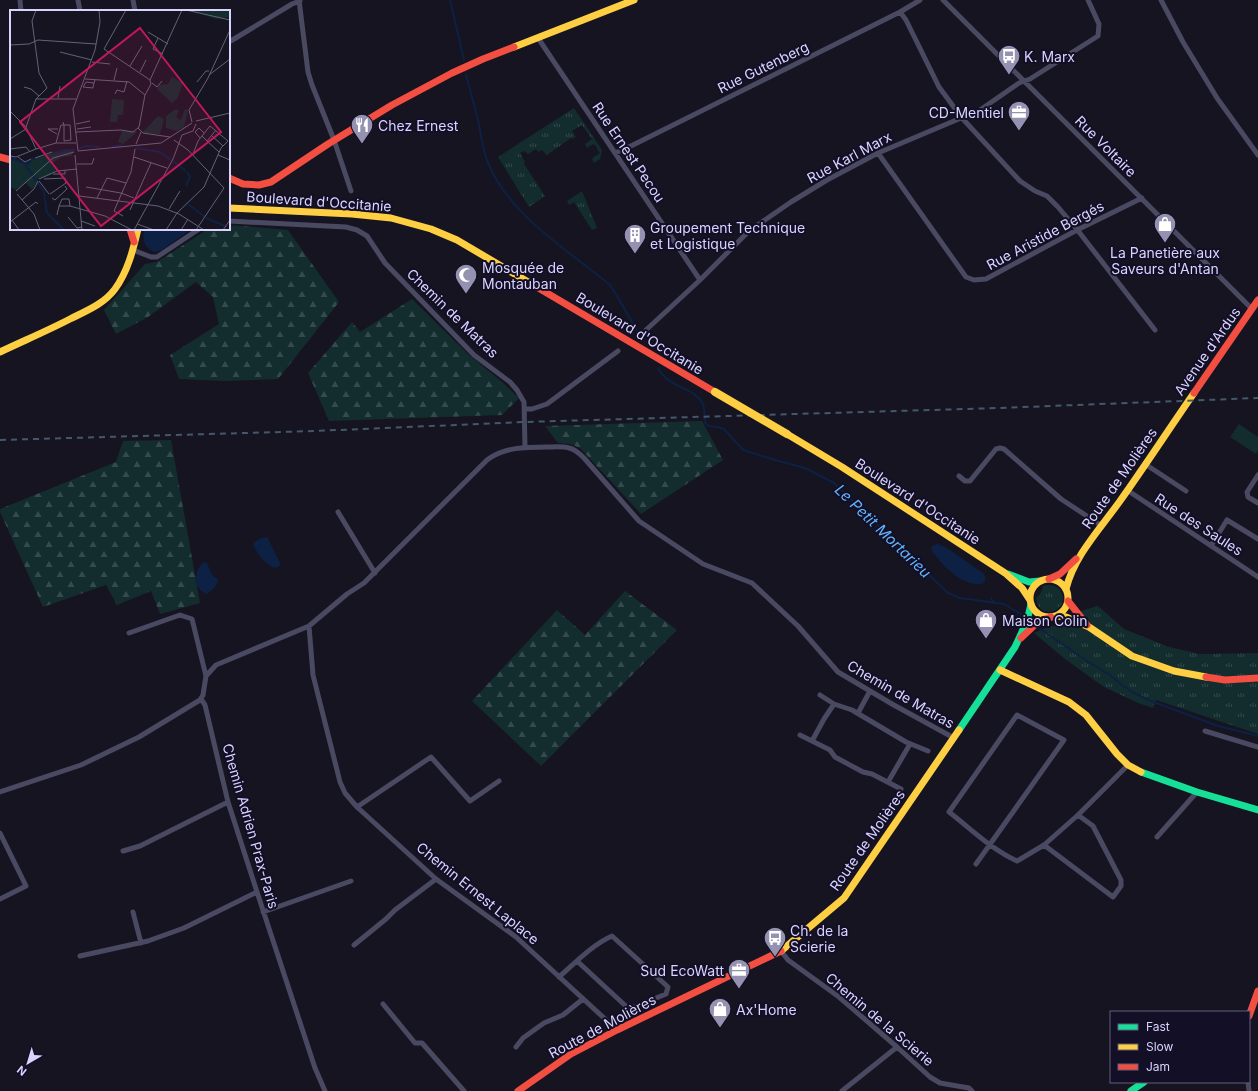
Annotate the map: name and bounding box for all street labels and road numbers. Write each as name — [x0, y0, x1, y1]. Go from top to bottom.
street label: Rue Gutenberg — [715, 38, 811, 96]
street label: Rue Ernest Pecou — [589, 99, 669, 205]
street label: Rue Voltaire — [1072, 112, 1140, 180]
street label: Rue Karl Marx — [804, 127, 894, 186]
street label: Boulevard d'Occitanie — [246, 187, 392, 215]
street label: Rue Aristide Bergés — [983, 197, 1107, 273]
street label: Chemin de Matras — [404, 265, 502, 361]
street label: Boulevard d'Occitanie — [573, 288, 707, 378]
street label: Avenue d'Ardus — [1170, 304, 1244, 398]
street label: Route de Molières — [1078, 424, 1160, 532]
street label: Boulevard d'Occitanie — [852, 454, 984, 548]
street label: Rue des Saules — [1152, 489, 1246, 559]
street label: Chemin de Matras — [844, 656, 958, 732]
street label: Chemin Adrien Prax-Paris — [219, 741, 283, 911]
street label: Route de Molières — [826, 786, 908, 894]
street label: Chemin Ernest Laplace — [413, 838, 543, 948]
street label: Chemin de la Scierie — [822, 969, 938, 1069]
street label: Route de Molières — [545, 990, 659, 1062]

